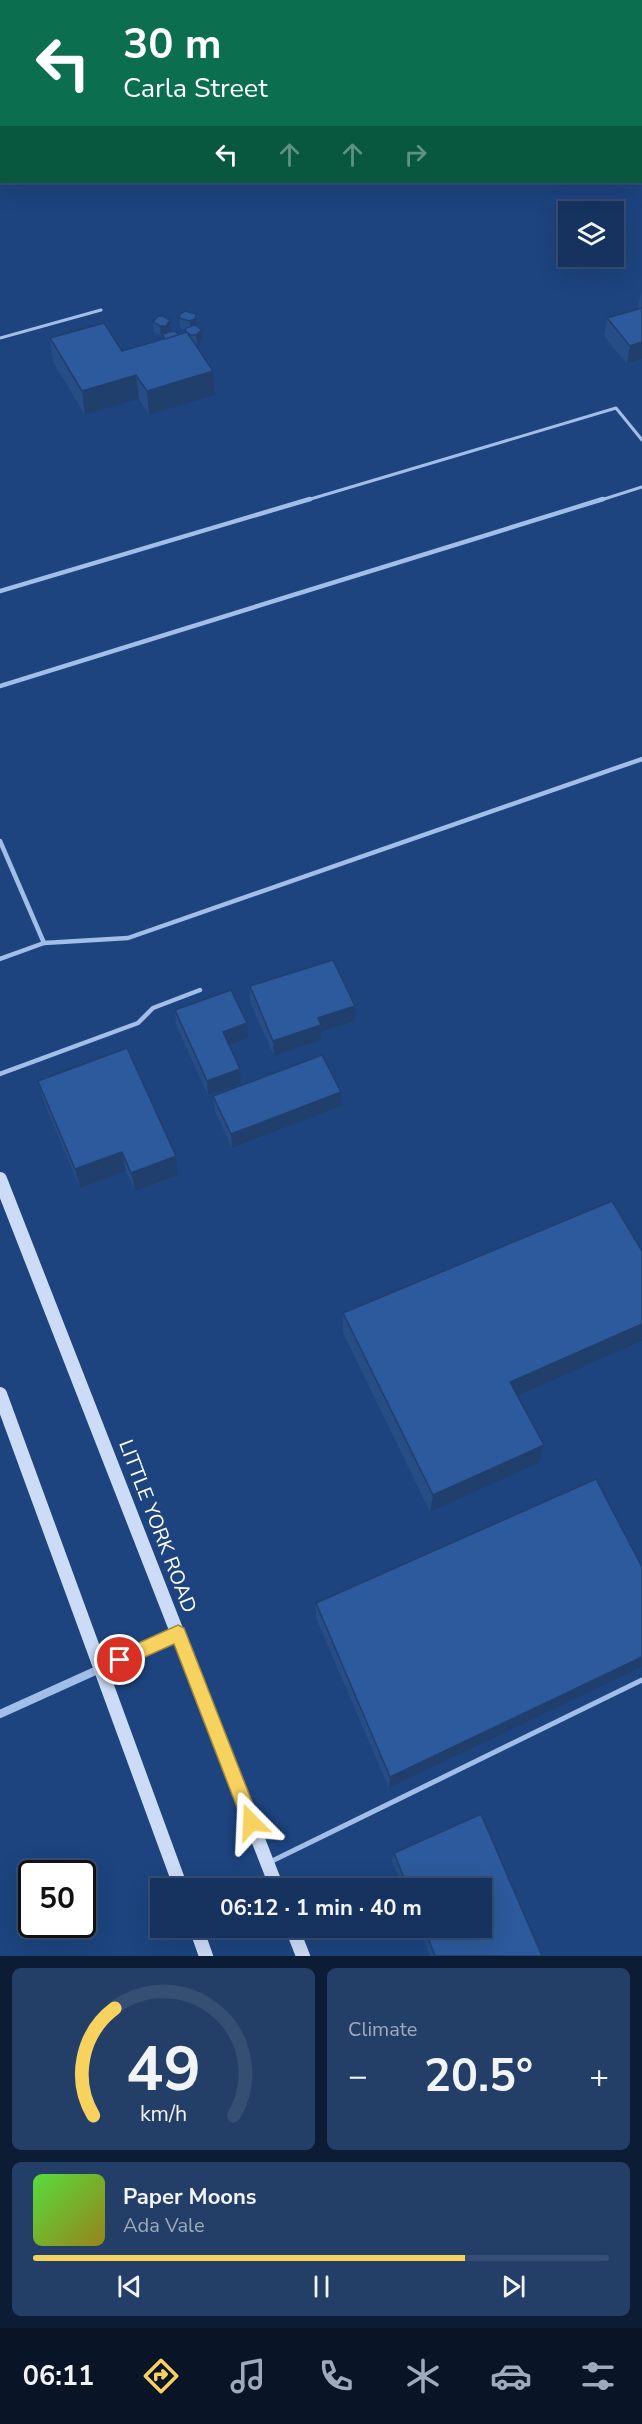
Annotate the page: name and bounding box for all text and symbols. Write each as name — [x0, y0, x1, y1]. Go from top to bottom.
text: 30 m — [123, 16, 222, 73]
icon: left — [24, 24, 102, 102]
text: Carla Street — [123, 70, 268, 107]
icon: left — [210, 138, 243, 171]
icon: ahead — [273, 138, 306, 171]
icon: ahead — [336, 138, 369, 171]
icon: right — [399, 138, 432, 171]
map controls — [558, 201, 624, 267]
button: layers — [558, 201, 624, 267]
street label: LITTLE YORK ROAD — [112, 1436, 203, 1617]
pin — [94, 1634, 145, 1685]
icon: arrive — [103, 1643, 136, 1676]
position arrow — [219, 1790, 283, 1854]
speed limit sign: 50 — [18, 1860, 96, 1938]
text: 06:12 · 1 min · 40 m — [220, 1893, 422, 1923]
text: Climate — [348, 2016, 417, 2043]
text: 49 — [126, 2027, 201, 2112]
text: 20.5° — [424, 2046, 533, 2107]
text: − — [348, 2054, 368, 2099]
text: + — [589, 2054, 609, 2099]
text: km/h — [140, 2099, 187, 2129]
text: Paper Moons — [123, 2182, 257, 2212]
text: Ada Vale — [123, 2212, 205, 2239]
icon: previous — [113, 2270, 146, 2303]
icon: pause — [305, 2270, 338, 2303]
icon: next — [497, 2270, 530, 2303]
icon: directions — [140, 2355, 182, 2397]
icon: music — [227, 2355, 269, 2397]
icon: phone — [315, 2355, 357, 2397]
icon: climate — [402, 2355, 444, 2397]
icon: car — [490, 2355, 532, 2397]
icon: filters — [577, 2355, 619, 2397]
text: 06:11 — [23, 2358, 94, 2395]

